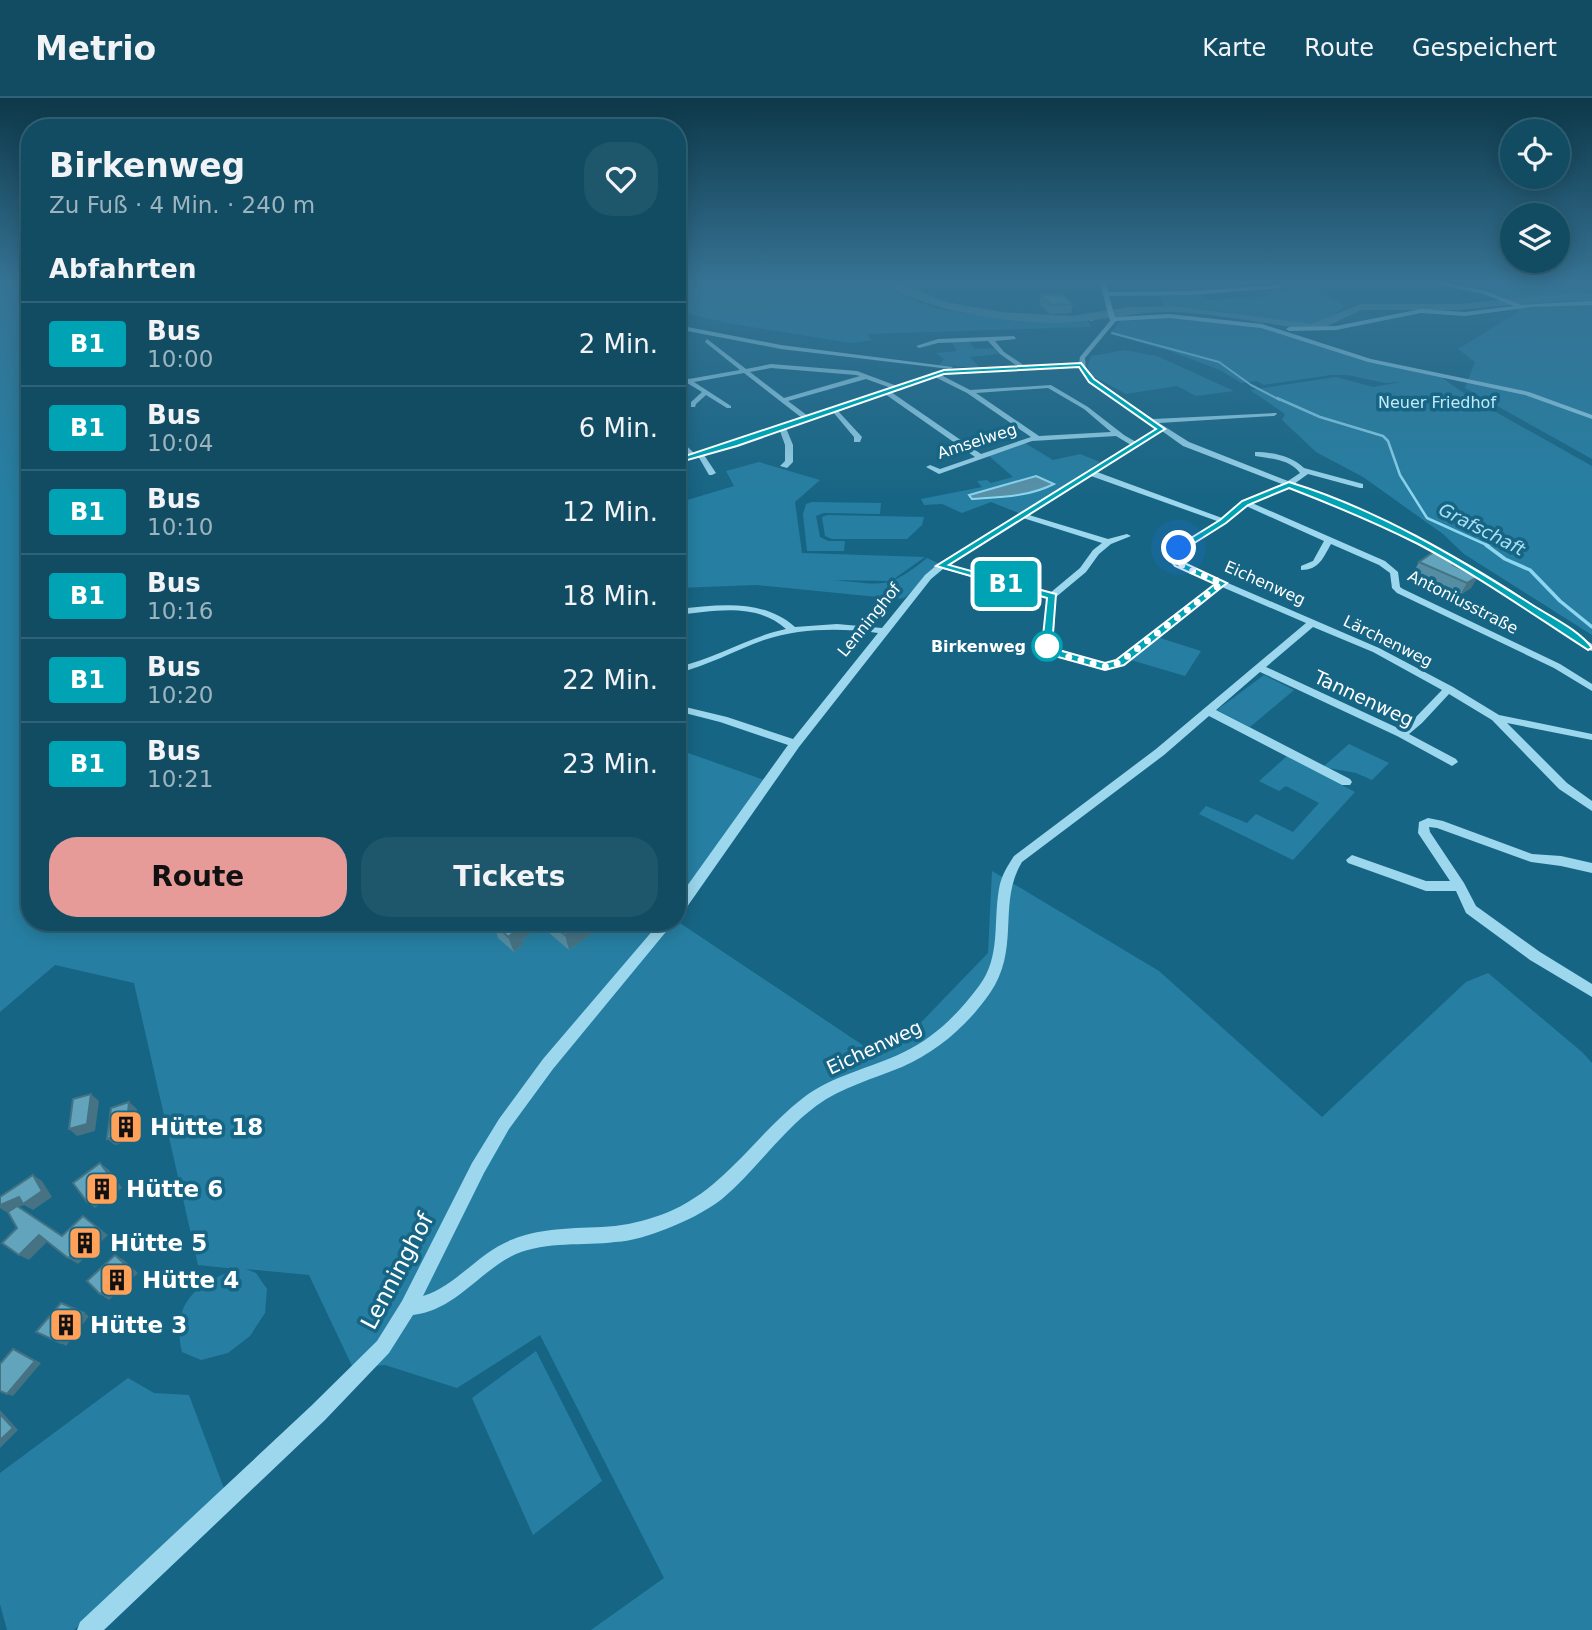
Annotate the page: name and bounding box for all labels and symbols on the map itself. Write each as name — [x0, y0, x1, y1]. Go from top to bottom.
park label: Neuer Friedhof — [1378, 393, 1496, 412]
street label: Amselweg — [935, 419, 1019, 463]
water label: Grafschaft — [1435, 498, 1529, 560]
your location — [1161, 530, 1196, 565]
street label: Eichenweg — [1222, 557, 1308, 609]
line badge: B1 — [974, 561, 1038, 607]
street label: Antoniusstraße — [1405, 566, 1521, 638]
street label: Lenninghof — [834, 579, 905, 661]
street label: Lärchenweg — [1340, 611, 1436, 671]
marker: Birkenweg — [1032, 631, 1062, 661]
place label: Birkenweg — [931, 637, 1026, 656]
street label: Tannenweg — [1310, 665, 1417, 731]
street label: Eichenweg — [823, 1015, 925, 1079]
building icon: Hütte 18 — [107, 1108, 145, 1146]
place label: Hütte 18 — [150, 1114, 263, 1140]
building icon: Hütte 6 — [83, 1170, 121, 1208]
place label: Hütte 6 — [126, 1176, 223, 1202]
street label: Lenninghof — [355, 1208, 439, 1334]
building icon: Hütte 5 — [66, 1224, 104, 1262]
place label: Hütte 5 — [110, 1230, 207, 1256]
building icon: Hütte 4 — [98, 1261, 136, 1299]
place label: Hütte 4 — [142, 1267, 239, 1293]
building icon: Hütte 3 — [47, 1306, 85, 1344]
place label: Hütte 3 — [90, 1312, 187, 1338]

